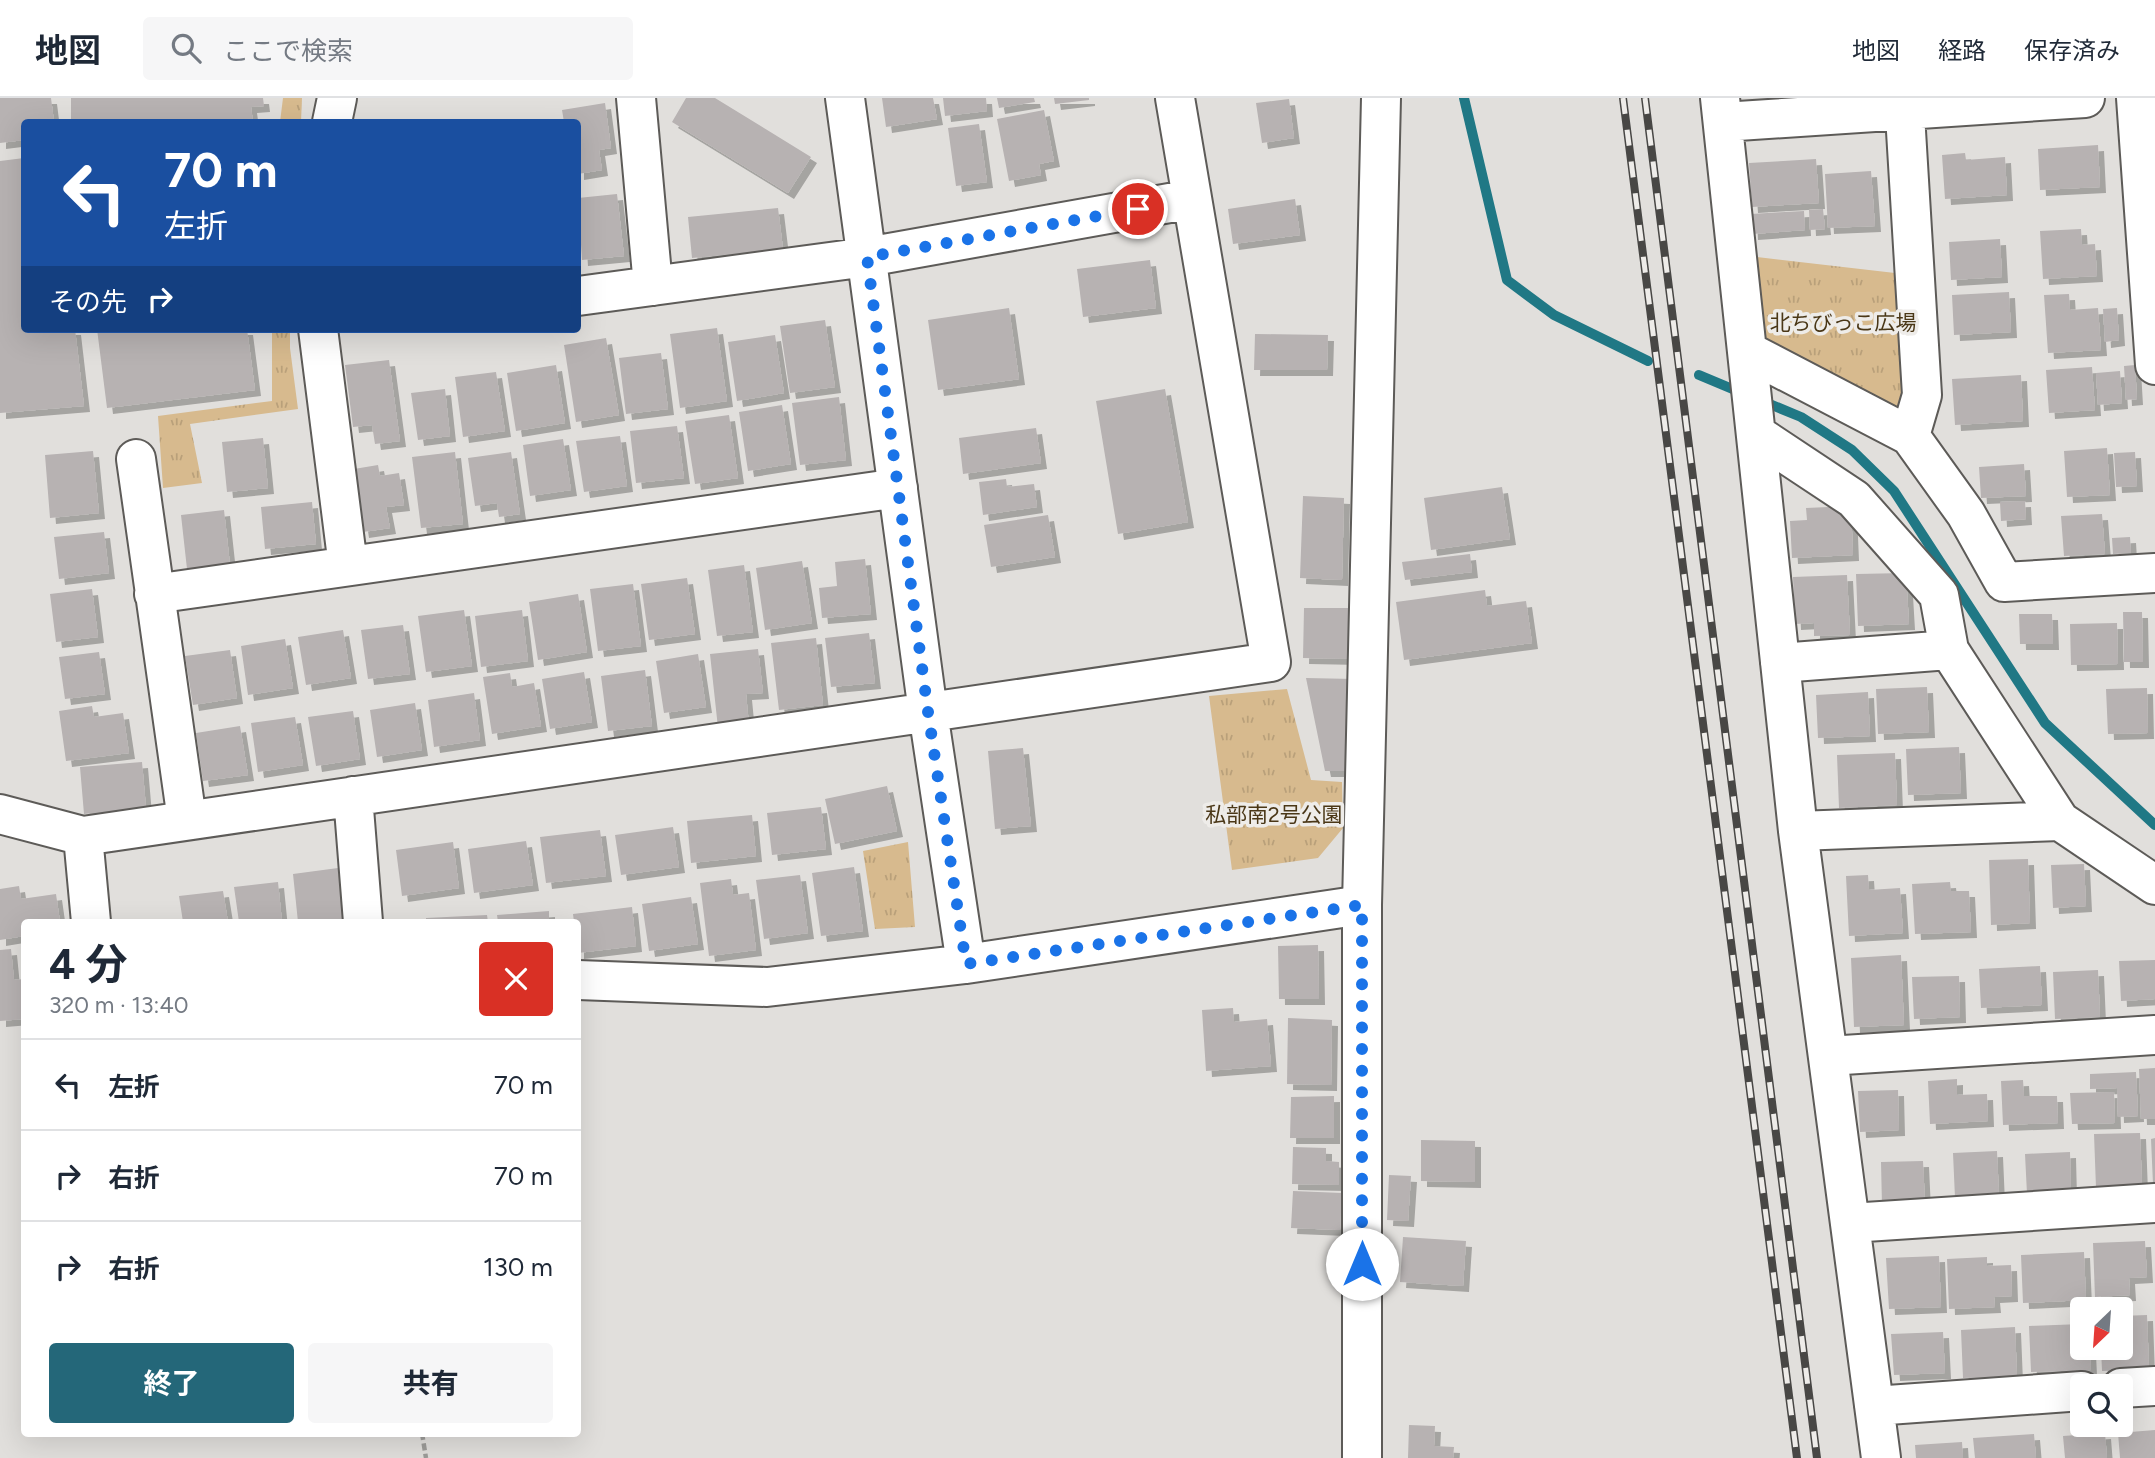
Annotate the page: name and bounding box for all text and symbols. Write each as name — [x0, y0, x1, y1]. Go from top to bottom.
search box — [143, 17, 633, 80]
icon: search — [167, 29, 205, 67]
text: 地図 — [35, 31, 101, 70]
text: ここで検索 — [223, 35, 353, 67]
text: 地図 — [1852, 36, 1900, 65]
text: 経路 — [1938, 36, 1986, 65]
text: 保存済み — [2024, 36, 2120, 65]
text: 70 m — [164, 140, 277, 199]
icon: left — [49, 147, 140, 238]
pin — [1108, 179, 1168, 239]
icon: arrive — [1119, 190, 1157, 228]
text: 左折 — [164, 207, 228, 245]
icon: right — [141, 280, 179, 318]
text: その先 — [49, 286, 127, 318]
park label: 北ちびっこ広場 — [1770, 310, 1917, 335]
park label: 私部南2号公園 — [1205, 802, 1343, 827]
text: 4 分 — [49, 939, 128, 990]
button: close — [479, 942, 553, 1016]
text: 320 m · 13:40 — [49, 991, 188, 1019]
icon: left — [49, 1066, 87, 1104]
text: 70 m — [494, 1069, 553, 1101]
text: 左折 — [108, 1071, 160, 1103]
icon: right — [49, 1157, 87, 1195]
text: 70 m — [494, 1160, 553, 1192]
text: 右折 — [108, 1162, 160, 1194]
position arrow — [1325, 1227, 1399, 1301]
icon: right — [49, 1248, 87, 1286]
text: 130 m — [483, 1251, 553, 1283]
text: 右折 — [108, 1253, 160, 1285]
north arrow — [2070, 1297, 2133, 1360]
map controls — [2070, 1297, 2133, 1437]
button: 終了 — [49, 1343, 294, 1423]
button: 共有 — [308, 1343, 553, 1423]
button: search — [2070, 1374, 2133, 1437]

